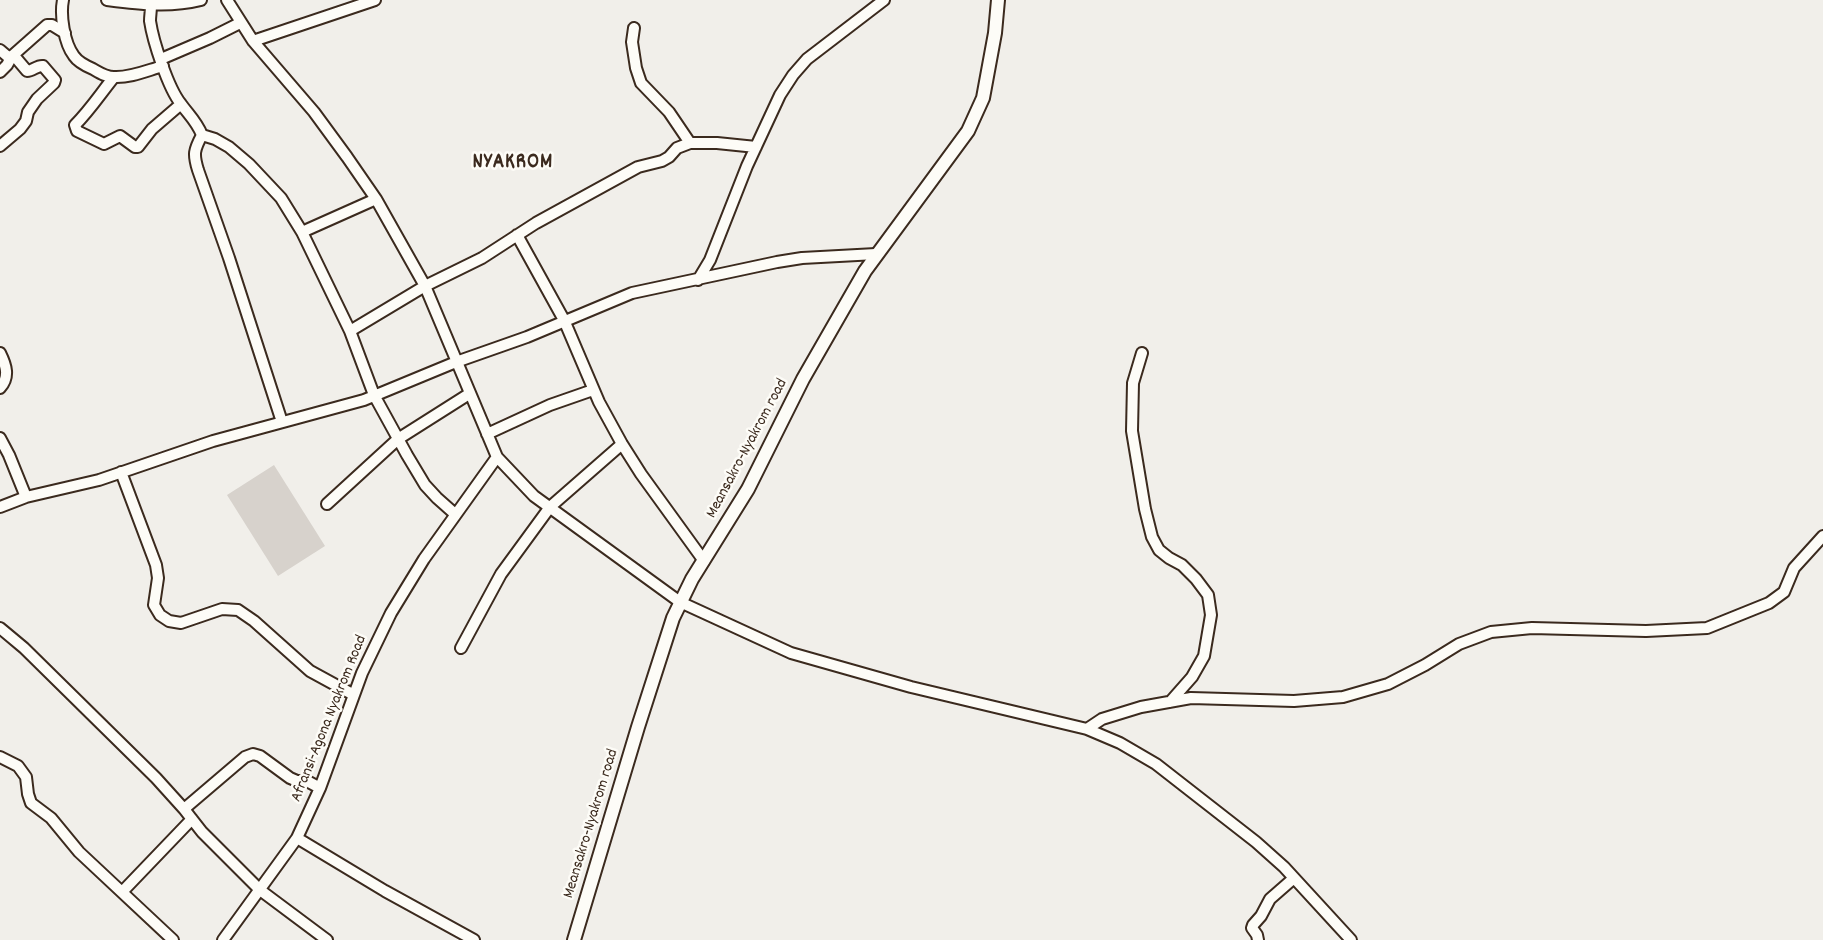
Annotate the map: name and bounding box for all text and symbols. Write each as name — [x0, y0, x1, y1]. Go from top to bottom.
district label: NYAKROM — [472, 151, 554, 177]
street label: Meansakro-Nyakrom road — [703, 376, 793, 522]
street label: Afransi-Agona Nyakrom Road — [288, 633, 372, 805]
street label: Meansakro-Nyakrom road — [560, 747, 624, 901]

